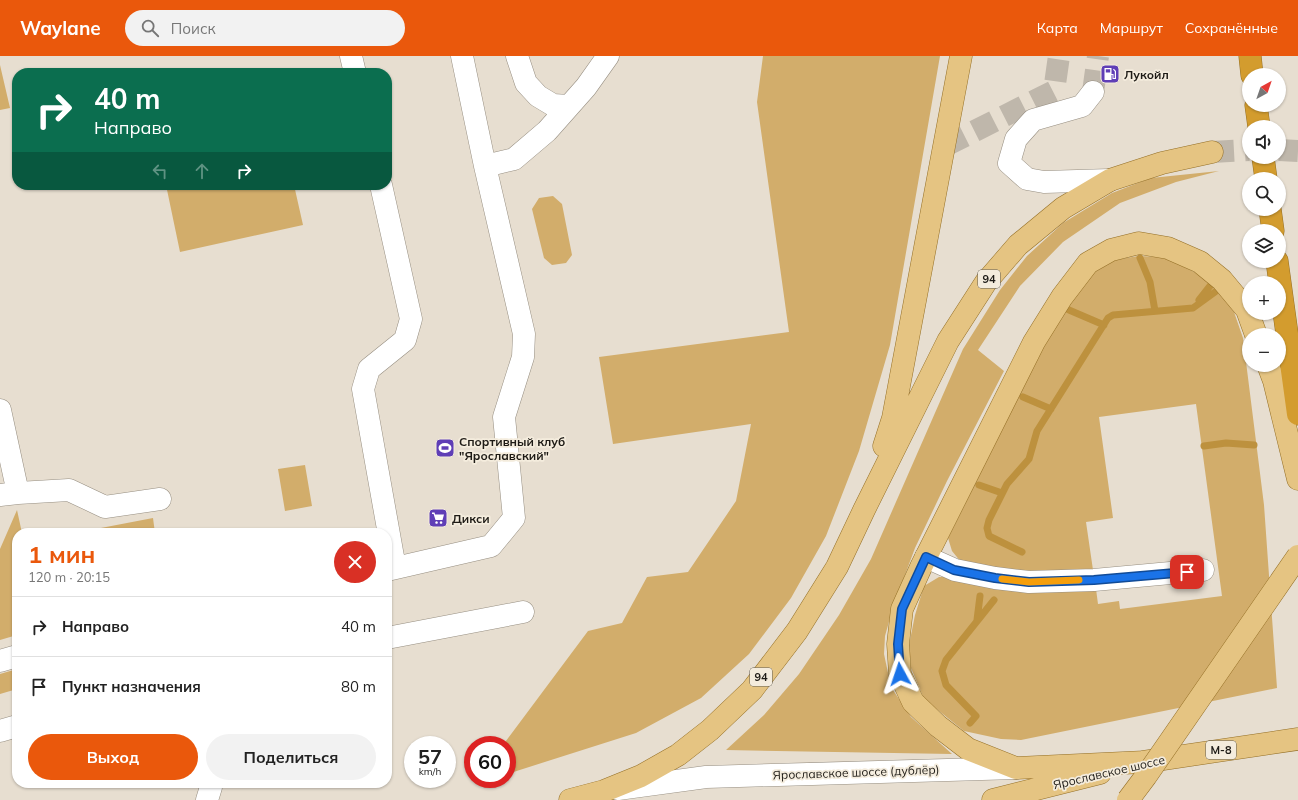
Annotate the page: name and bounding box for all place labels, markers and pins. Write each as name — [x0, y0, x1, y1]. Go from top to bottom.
fuel station icon: Лукойл — [1099, 63, 1121, 85]
place label: Лукойл — [1124, 67, 1169, 82]
place label: Спортивный клуб "Ярославский" — [459, 434, 565, 463]
sports icon: Спортивный клуб "Ярославский" — [434, 437, 456, 459]
supermarket icon: Дикси — [427, 507, 449, 529]
place label: Дикси — [452, 511, 490, 526]
pin — [1170, 555, 1204, 589]

